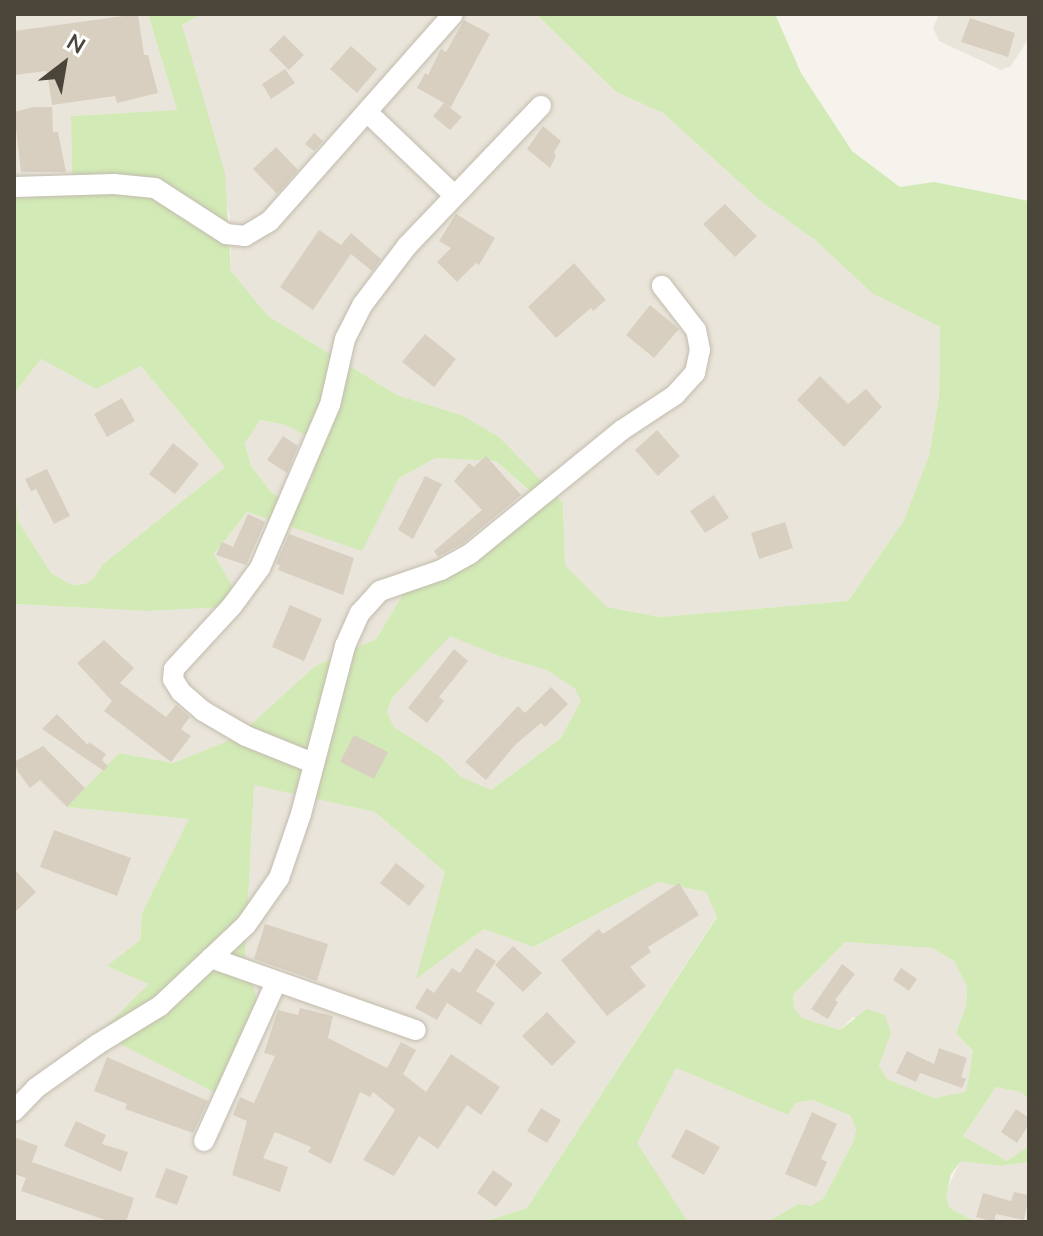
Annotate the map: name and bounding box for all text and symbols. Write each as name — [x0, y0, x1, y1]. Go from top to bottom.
north arrow — [24, 24, 104, 104]
text: N — [62, 27, 91, 60]

